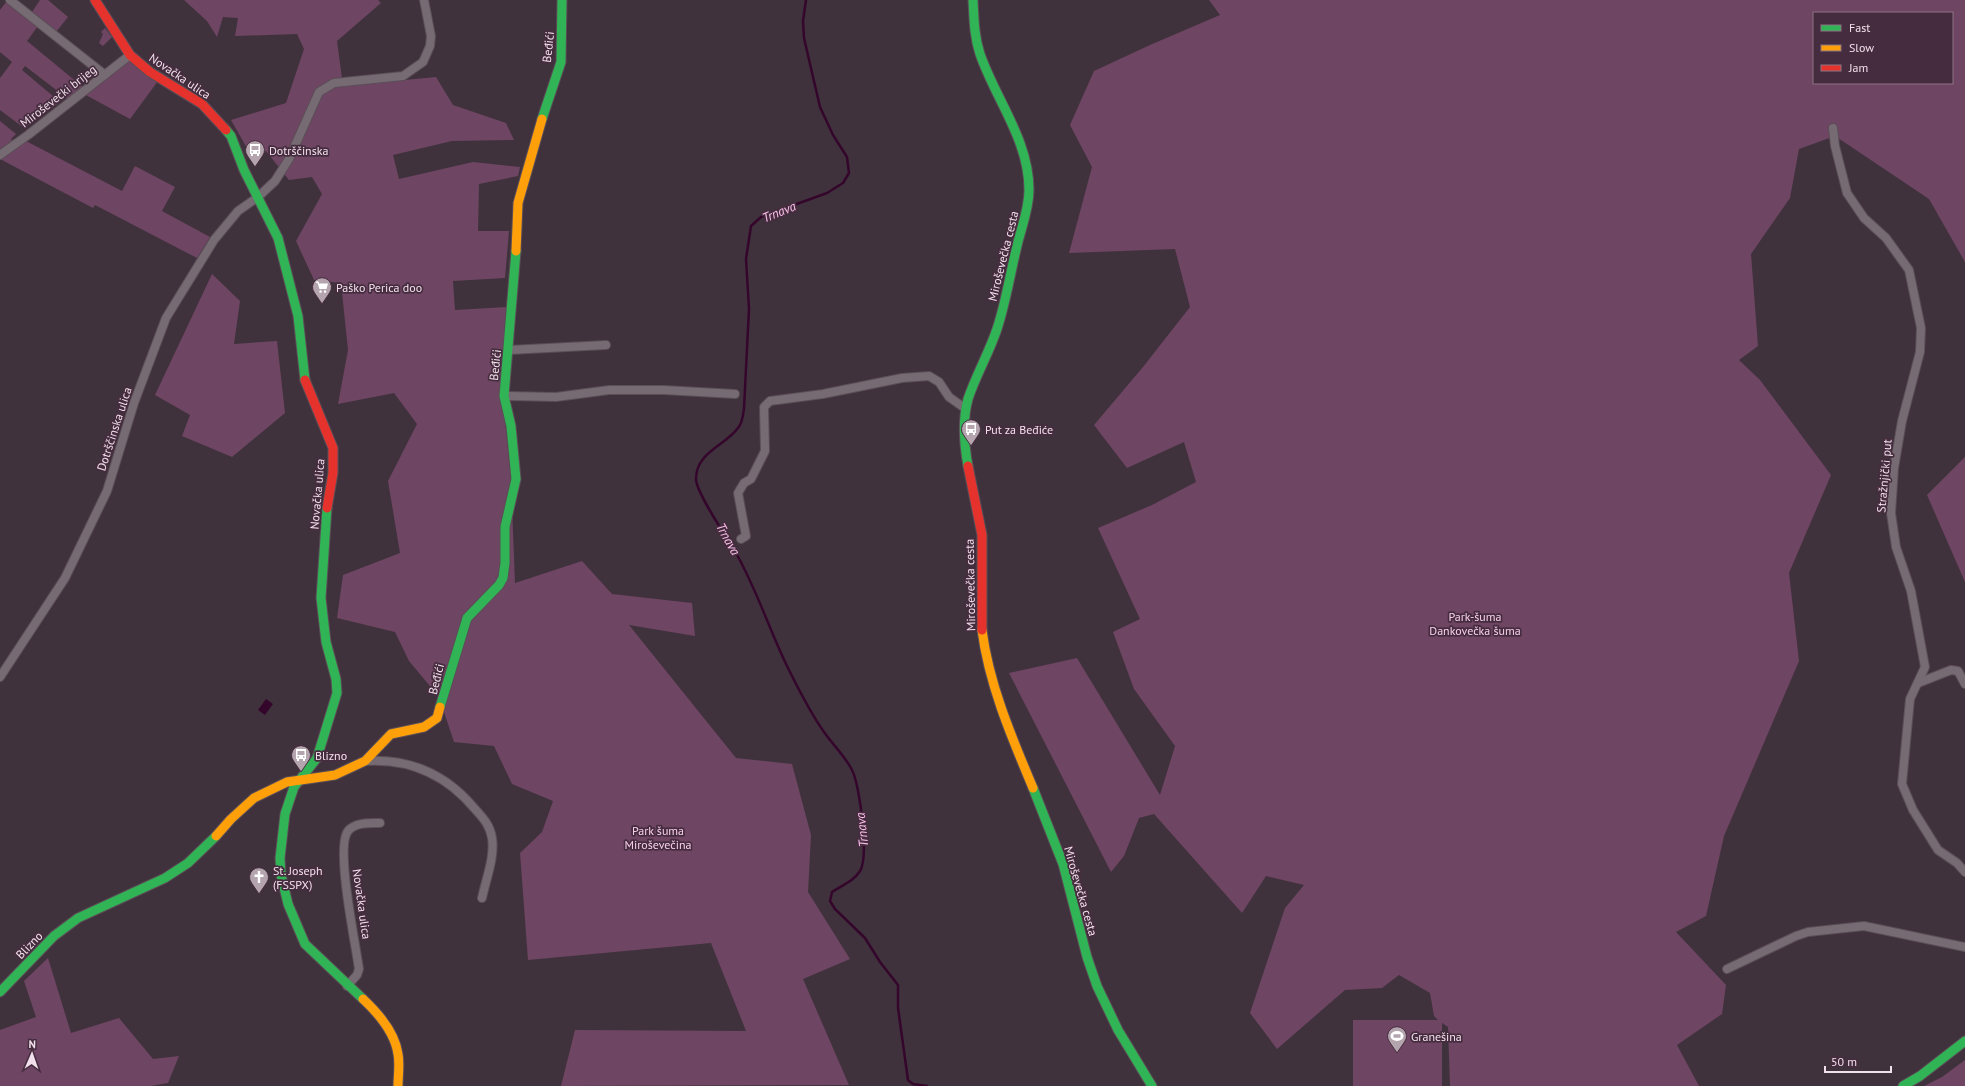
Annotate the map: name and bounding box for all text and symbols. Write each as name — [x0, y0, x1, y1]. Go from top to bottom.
legend — [1813, 12, 1953, 84]
text: Fast — [1849, 20, 1870, 35]
street label: Beđići — [539, 31, 557, 63]
text: Slow — [1849, 40, 1874, 55]
street label: Novačka ulica — [146, 50, 214, 102]
text: Jam — [1848, 60, 1868, 75]
street label: Miroševečki brijeg — [17, 62, 99, 130]
bus stop icon: Dotrščinska — [244, 139, 266, 167]
place label: Dotrščinska — [269, 143, 328, 158]
water label: Trnava — [760, 197, 799, 226]
street label: Miroševečka cesta — [985, 209, 1021, 303]
supermarket icon: Paško Perica doo — [311, 276, 333, 304]
place label: Paško Perica doo — [336, 280, 422, 295]
street label: Beđići — [486, 349, 504, 381]
street label: Dotrščinska ulica — [93, 385, 135, 473]
bus stop icon: Put za Beđiće — [960, 418, 982, 446]
place label: Put za Beđiće — [985, 422, 1053, 437]
street label: Stražnjički put — [1873, 439, 1895, 513]
street label: Novačka ulica — [306, 458, 328, 530]
water label: Trnava — [712, 520, 744, 559]
street label: Miroševečka cesta — [962, 539, 978, 631]
park label: Park-šuma Dankovečka šuma — [1429, 609, 1521, 638]
street label: Beđići — [425, 662, 447, 696]
bus stop icon: Blizno — [290, 744, 312, 772]
place label: Blizno — [315, 748, 347, 763]
water label: Trnava — [852, 811, 872, 848]
park label: Park šuma Miroševečina — [625, 823, 691, 852]
street label: Miroševečka cesta — [1061, 845, 1101, 937]
place label: St. Joseph (FSSPX) — [273, 863, 323, 892]
church icon: St. Joseph (FSSPX) — [248, 866, 270, 894]
street label: Novačka ulica — [350, 868, 374, 940]
street label: Blizno — [12, 928, 46, 962]
sports icon: Granešina — [1386, 1025, 1408, 1053]
place label: Granešina — [1411, 1029, 1462, 1044]
north arrow — [12, 1034, 52, 1074]
text: N — [28, 1037, 36, 1051]
scale bar — [1825, 1048, 1891, 1074]
text: 50 m — [1831, 1054, 1857, 1069]

